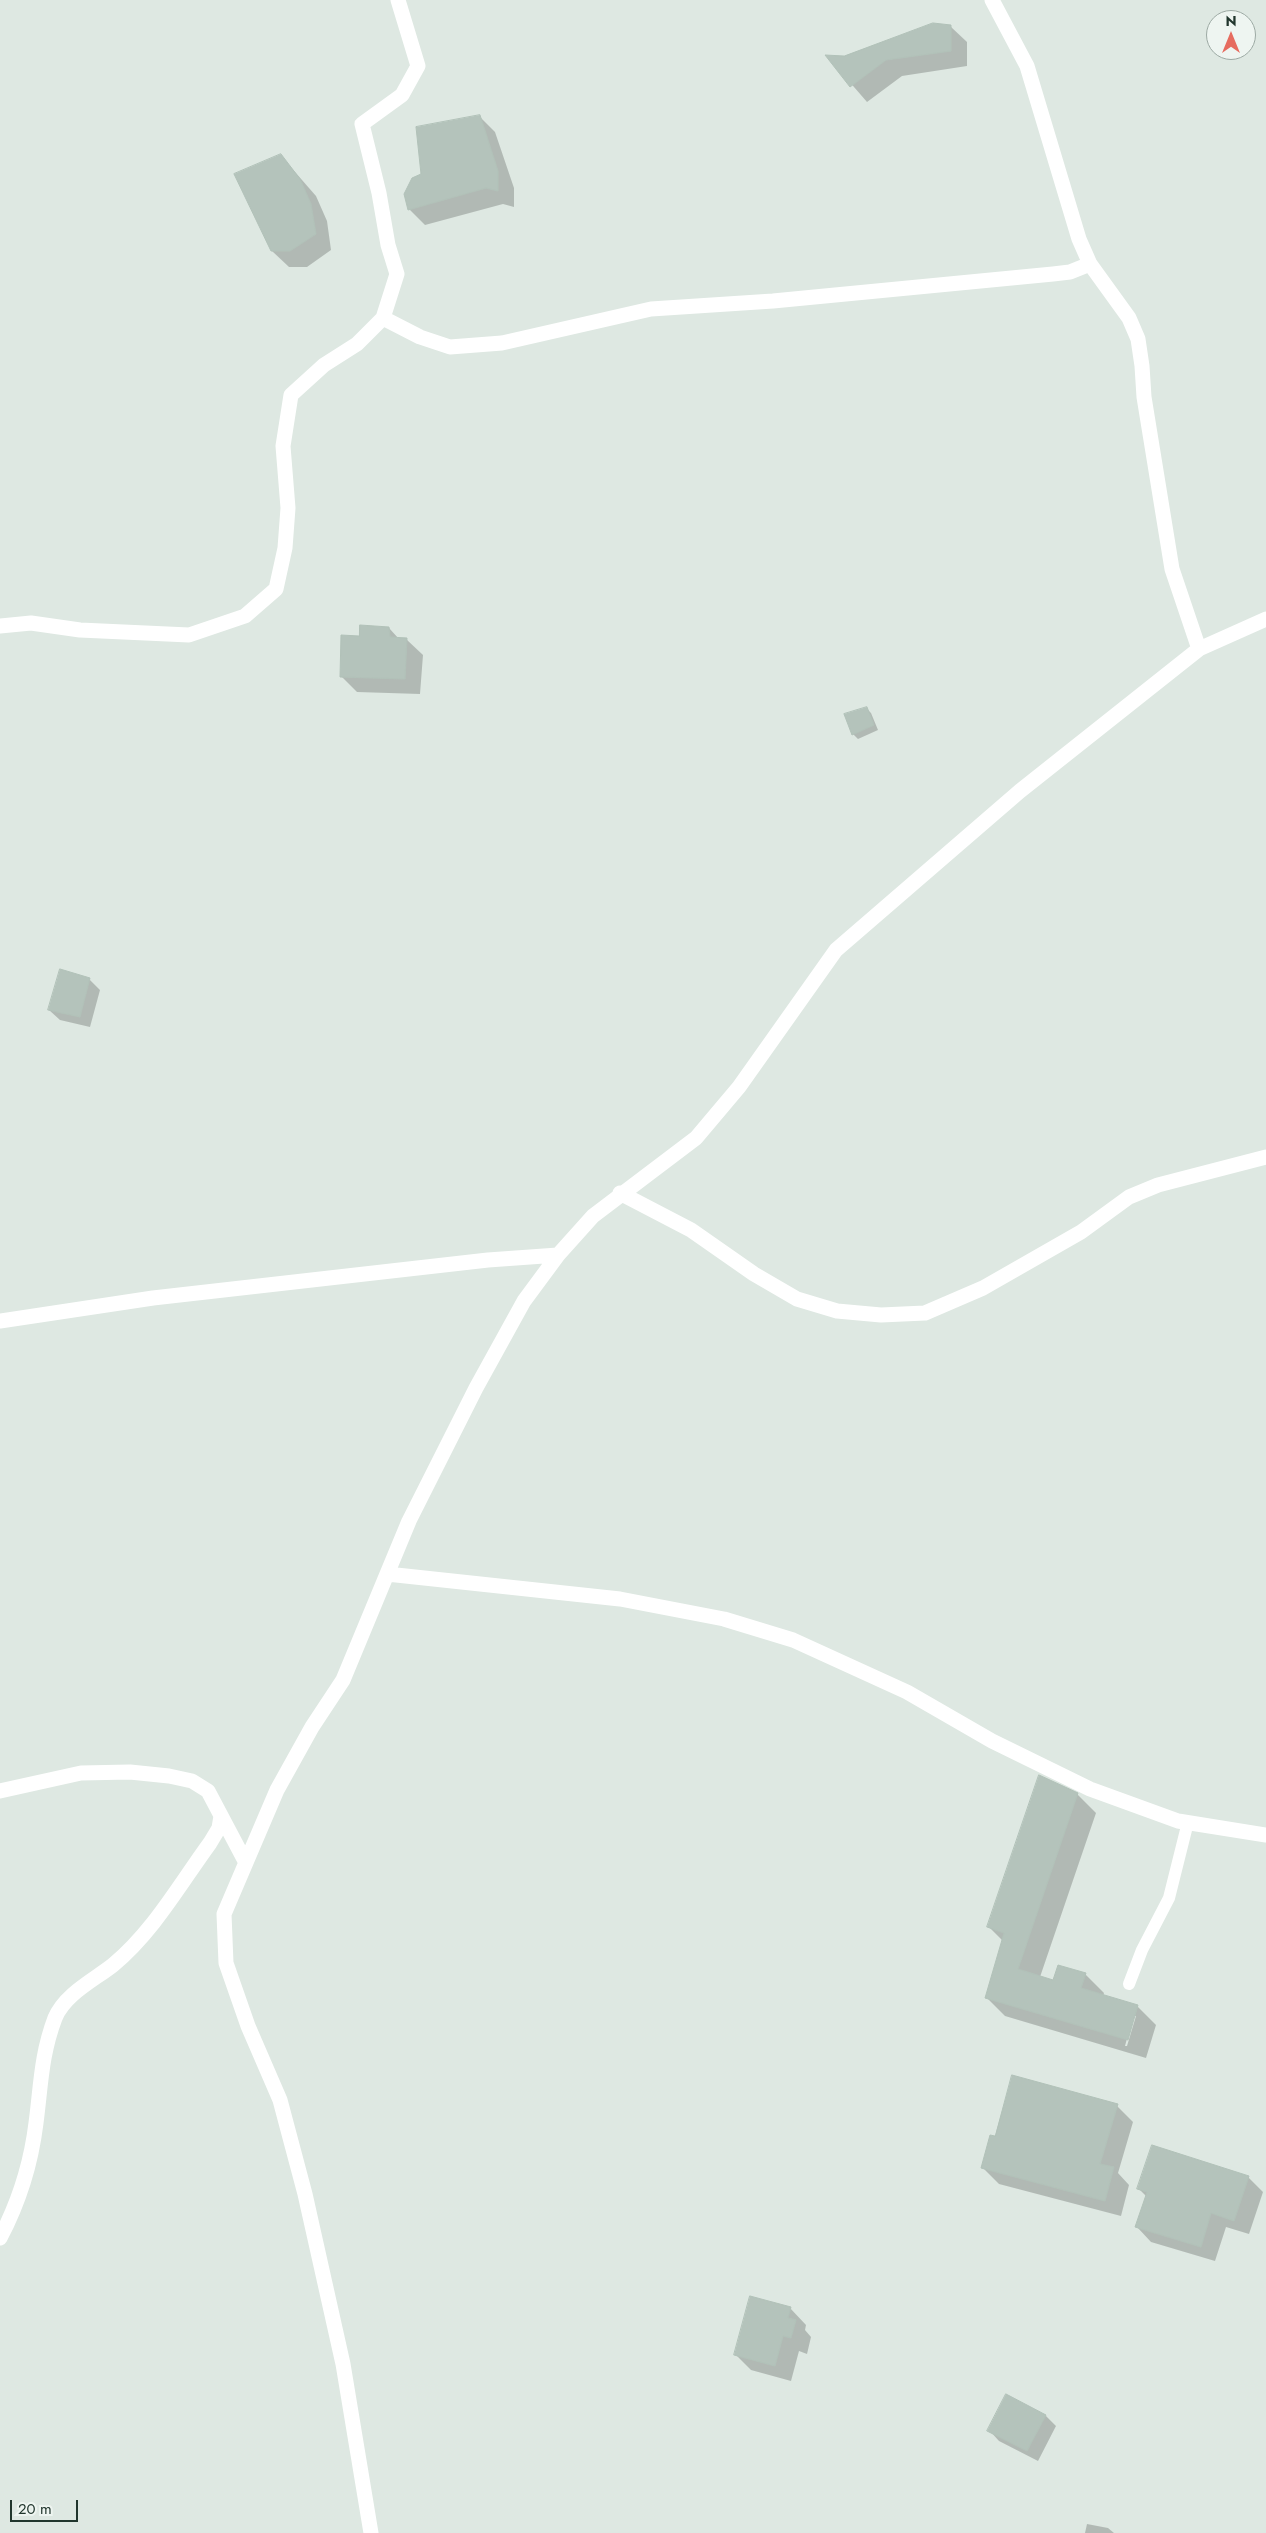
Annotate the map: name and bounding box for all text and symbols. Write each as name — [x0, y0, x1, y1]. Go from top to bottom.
north arrow — [1206, 10, 1256, 60]
text: N — [1225, 11, 1237, 31]
scale bar — [12, 2490, 80, 2522]
text: 20 m — [18, 2498, 52, 2520]

